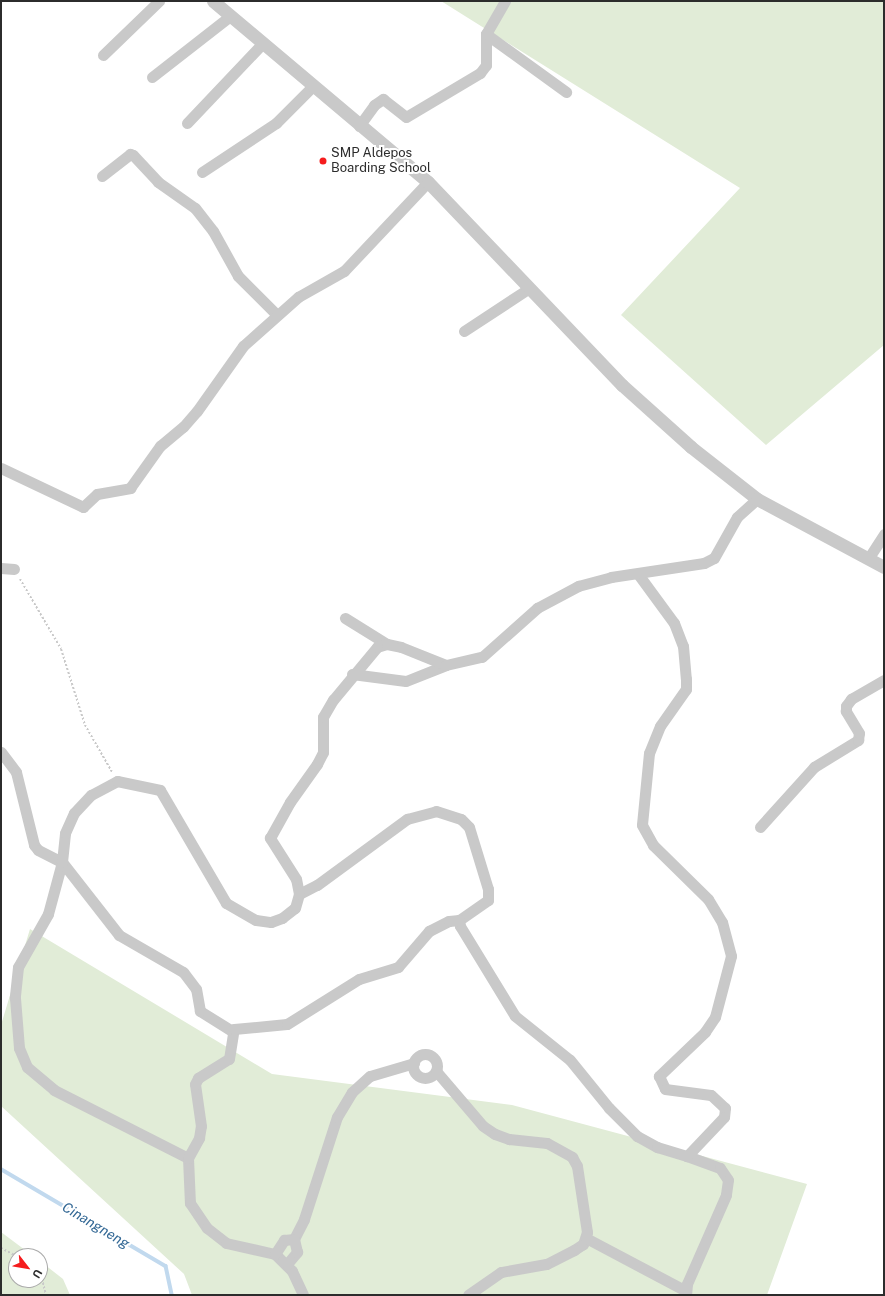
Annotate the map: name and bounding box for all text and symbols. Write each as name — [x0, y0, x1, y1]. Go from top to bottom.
place label: SMP Aldepos Boarding School — [331, 146, 431, 177]
marker: SMP Aldepos Boarding School — [318, 156, 328, 166]
water label: Cinangneng — [59, 1198, 133, 1252]
north arrow — [8, 1248, 48, 1288]
text: U — [30, 1267, 45, 1280]

